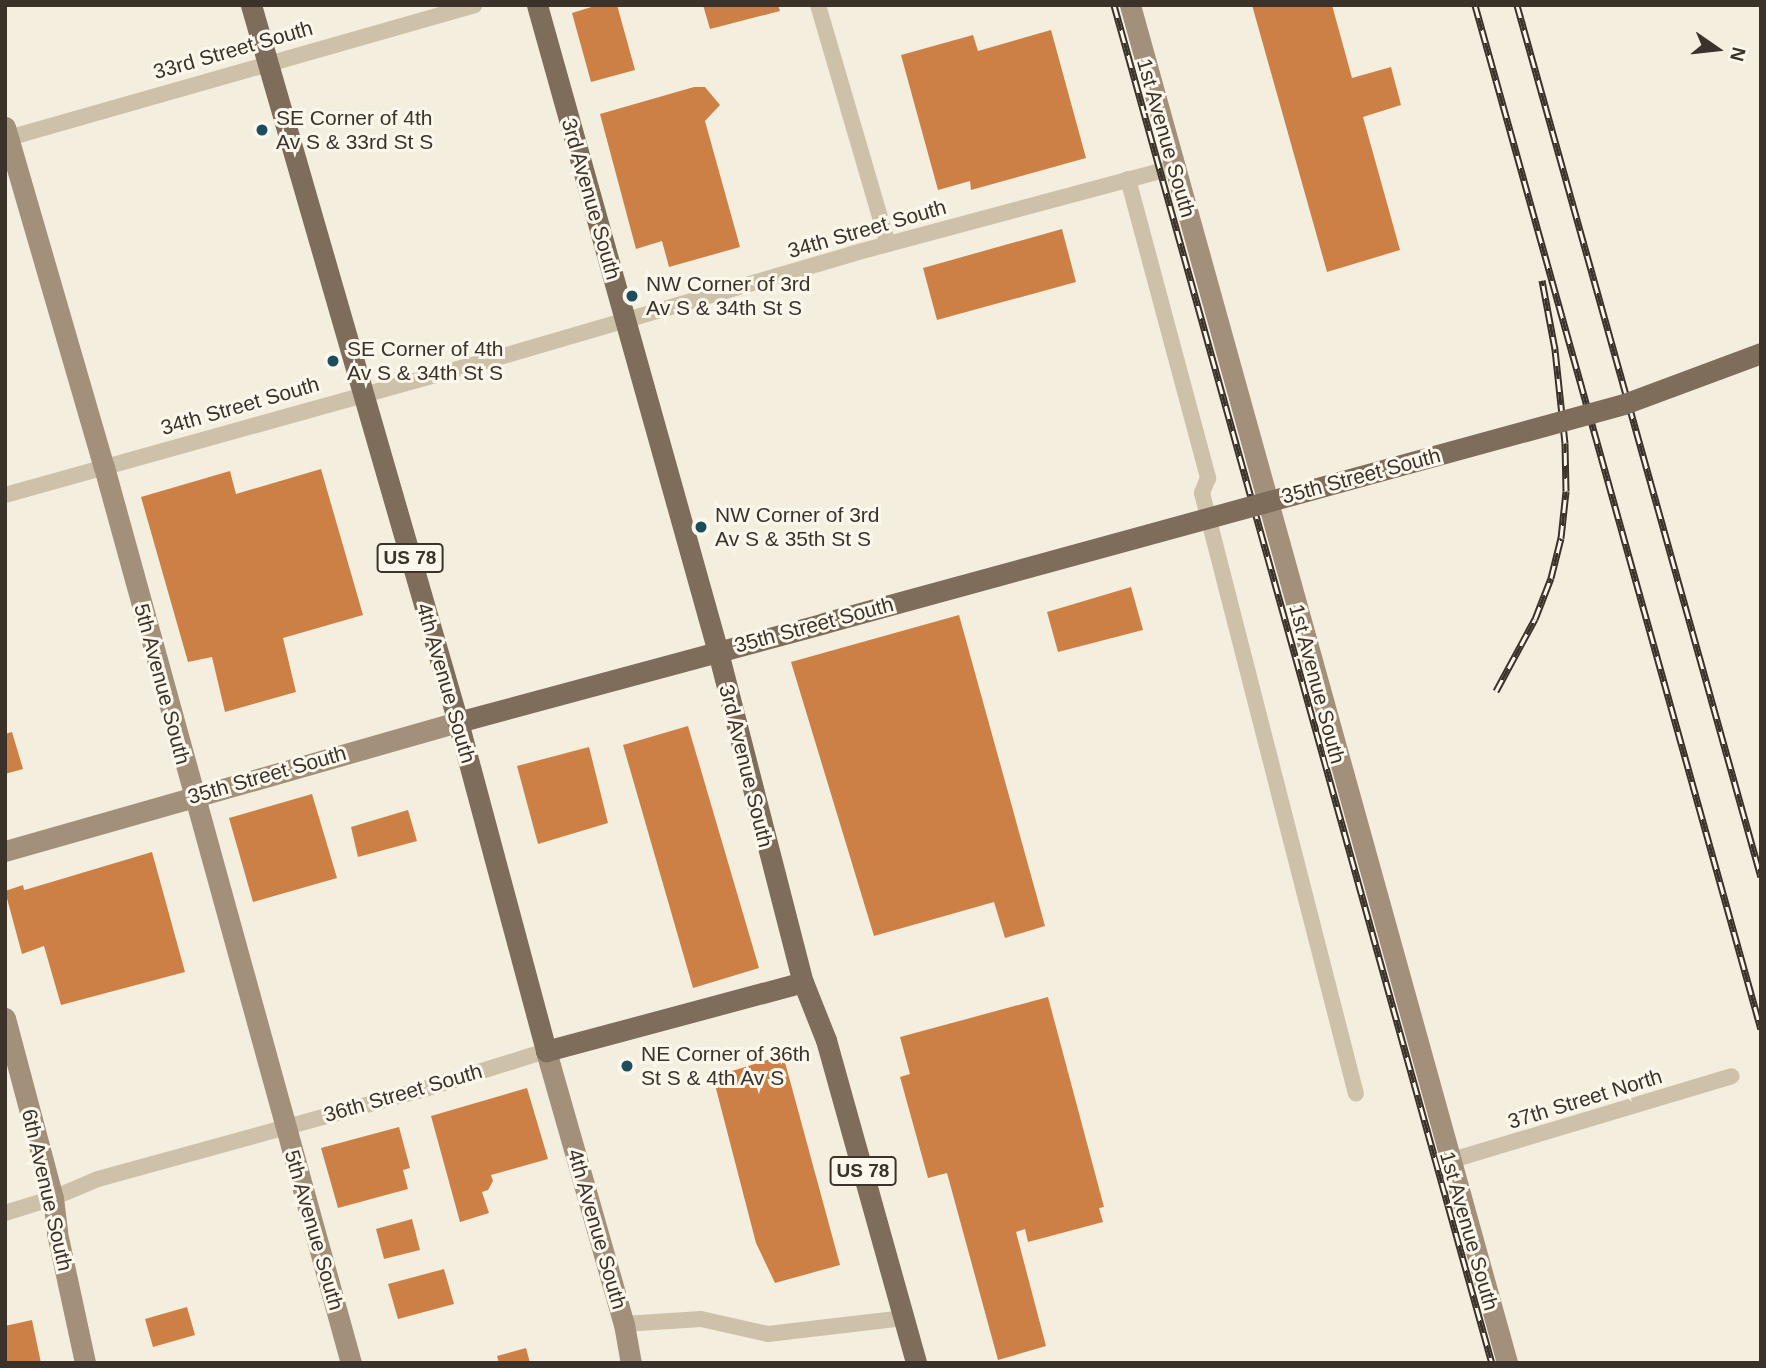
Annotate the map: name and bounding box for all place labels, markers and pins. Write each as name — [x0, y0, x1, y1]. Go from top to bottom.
place label: SE Corner of 4th Av S & 33rd St S — [276, 105, 433, 155]
marker: SE Corner of 4th Av S & 33rd St S — [254, 122, 270, 138]
place label: NW Corner of 3rd Av S & 34th St S — [646, 271, 811, 321]
marker: NW Corner of 3rd Av S & 34th St S — [624, 288, 640, 304]
place label: SE Corner of 4th Av S & 34th St S — [347, 336, 503, 386]
marker: SE Corner of 4th Av S & 34th St S — [325, 353, 341, 369]
place label: NW Corner of 3rd Av S & 35th St S — [715, 502, 880, 552]
marker: NW Corner of 3rd Av S & 35th St S — [693, 519, 709, 535]
place label: NE Corner of 36th St S & 4th Av S — [641, 1041, 810, 1091]
marker: NE Corner of 36th St S & 4th Av S — [619, 1058, 635, 1074]

